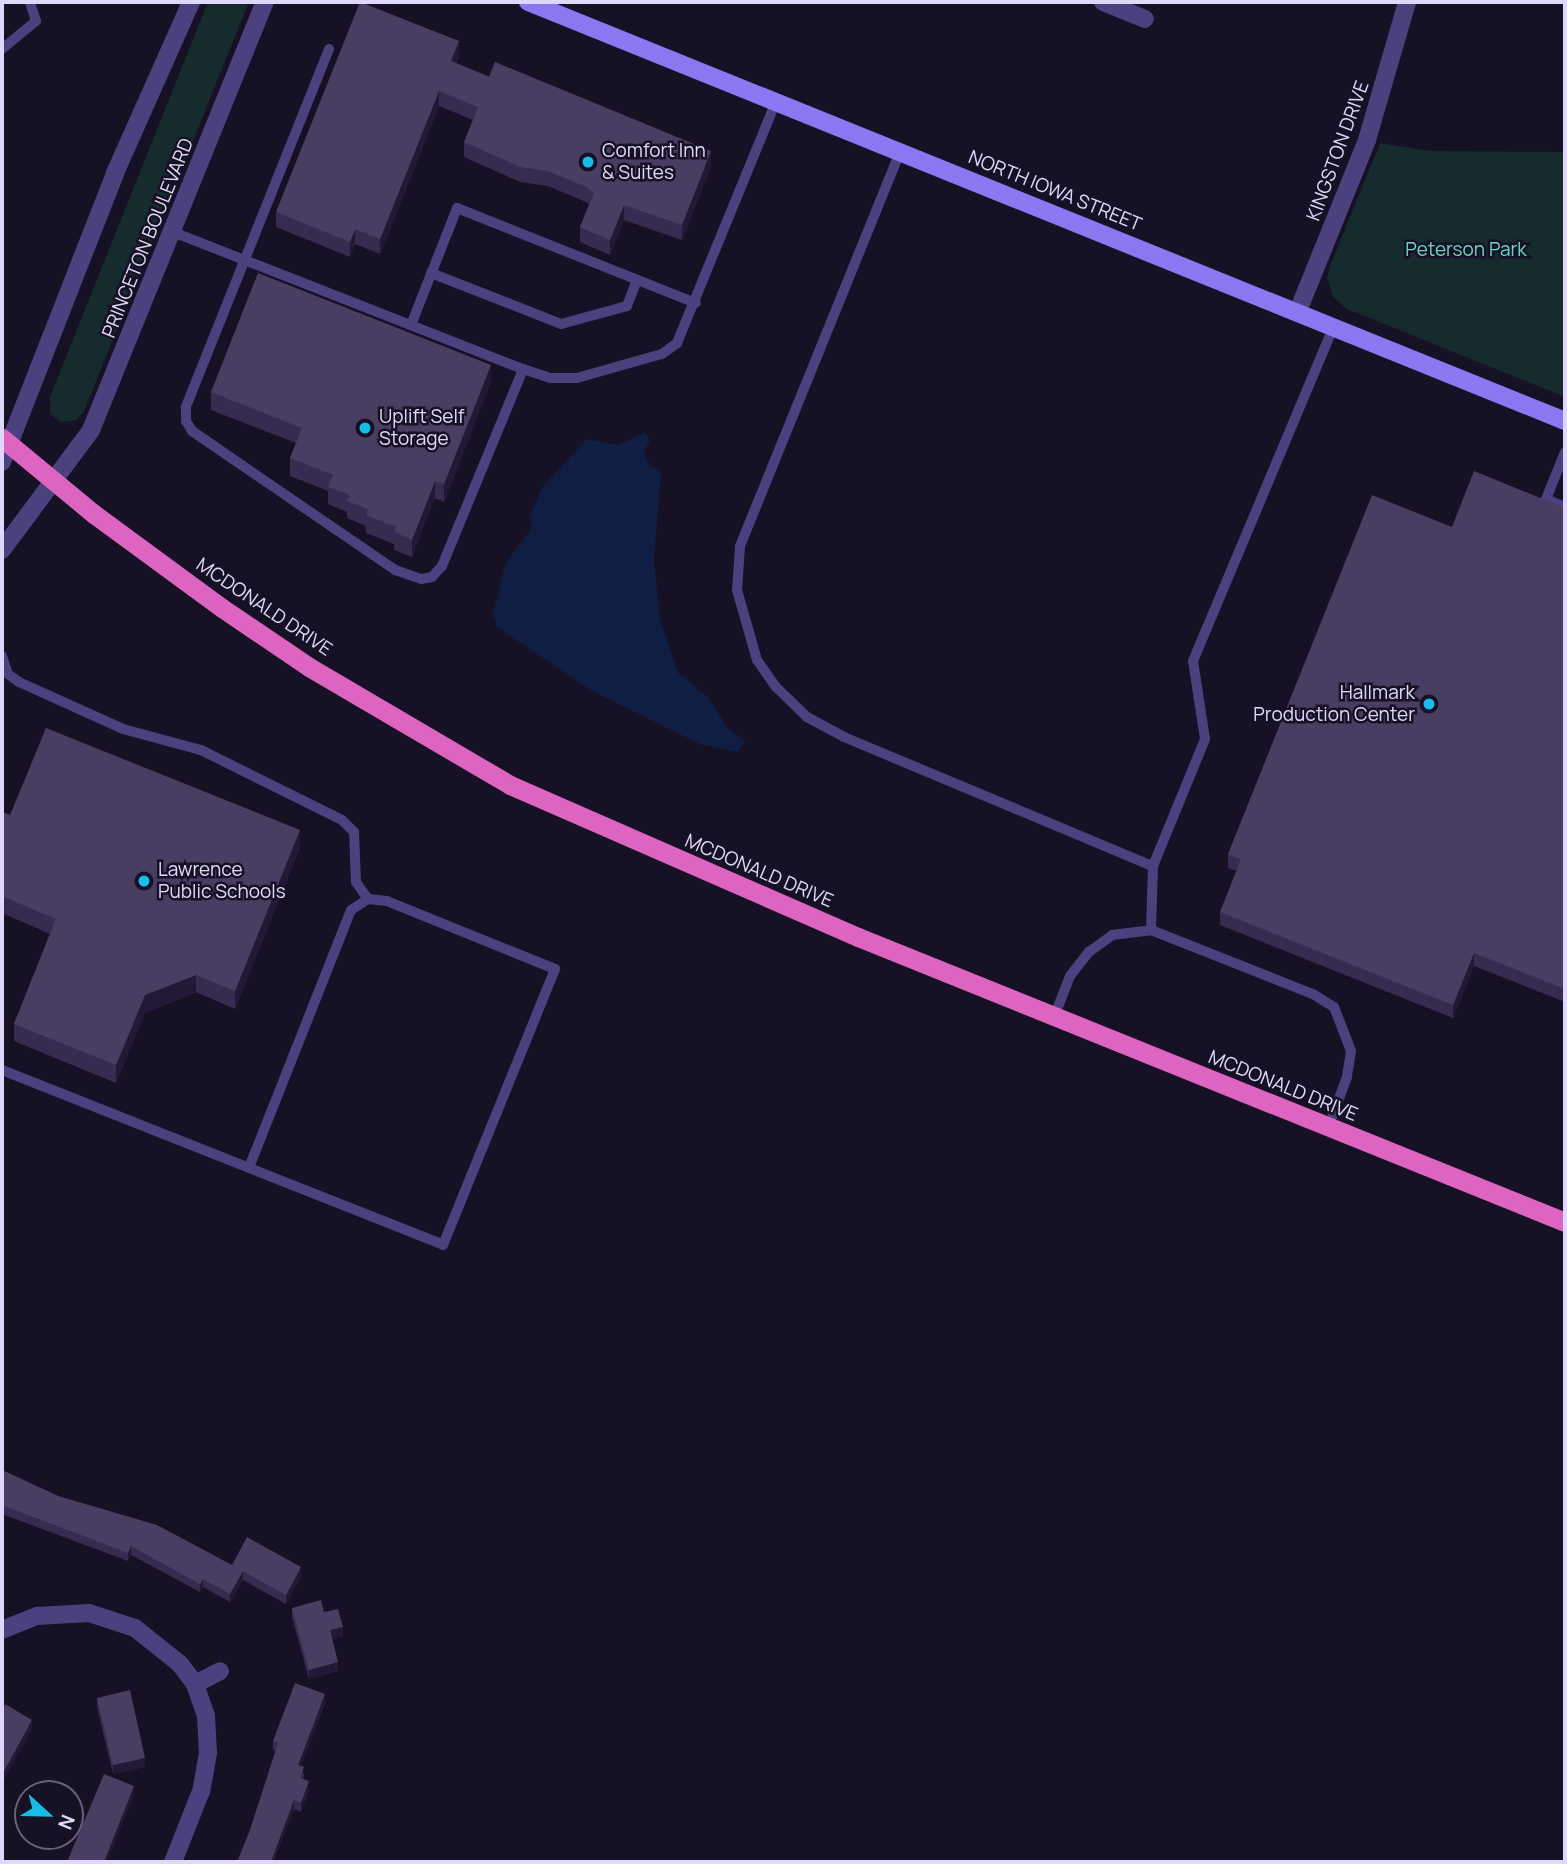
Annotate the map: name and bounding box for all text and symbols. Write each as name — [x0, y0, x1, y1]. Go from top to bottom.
street label: KINGSTON DRIVE — [1302, 78, 1374, 224]
street label: PRINCETON BOULEVARD — [97, 135, 199, 341]
place label: Comfort Inn & Suites — [602, 140, 706, 184]
street label: NORTH IOWA STREET — [965, 146, 1145, 236]
marker: Comfort Inn & Suites — [580, 154, 596, 170]
park label: Peterson Park — [1405, 239, 1527, 261]
place label: Uplift Self Storage — [379, 406, 465, 450]
marker: Uplift Self Storage — [357, 420, 373, 436]
street label: MCDONALD DRIVE — [192, 553, 336, 661]
place label: Hallmark Production Center — [1253, 682, 1415, 726]
marker: Hallmark Production Center — [1421, 696, 1437, 712]
street label: MCDONALD DRIVE — [681, 829, 837, 913]
place label: Lawrence Public Schools — [158, 859, 286, 903]
marker: Lawrence Public Schools — [136, 873, 152, 889]
street label: MCDONALD DRIVE — [1205, 1046, 1361, 1126]
north arrow — [14, 1780, 84, 1850]
text: N — [52, 1811, 81, 1833]

